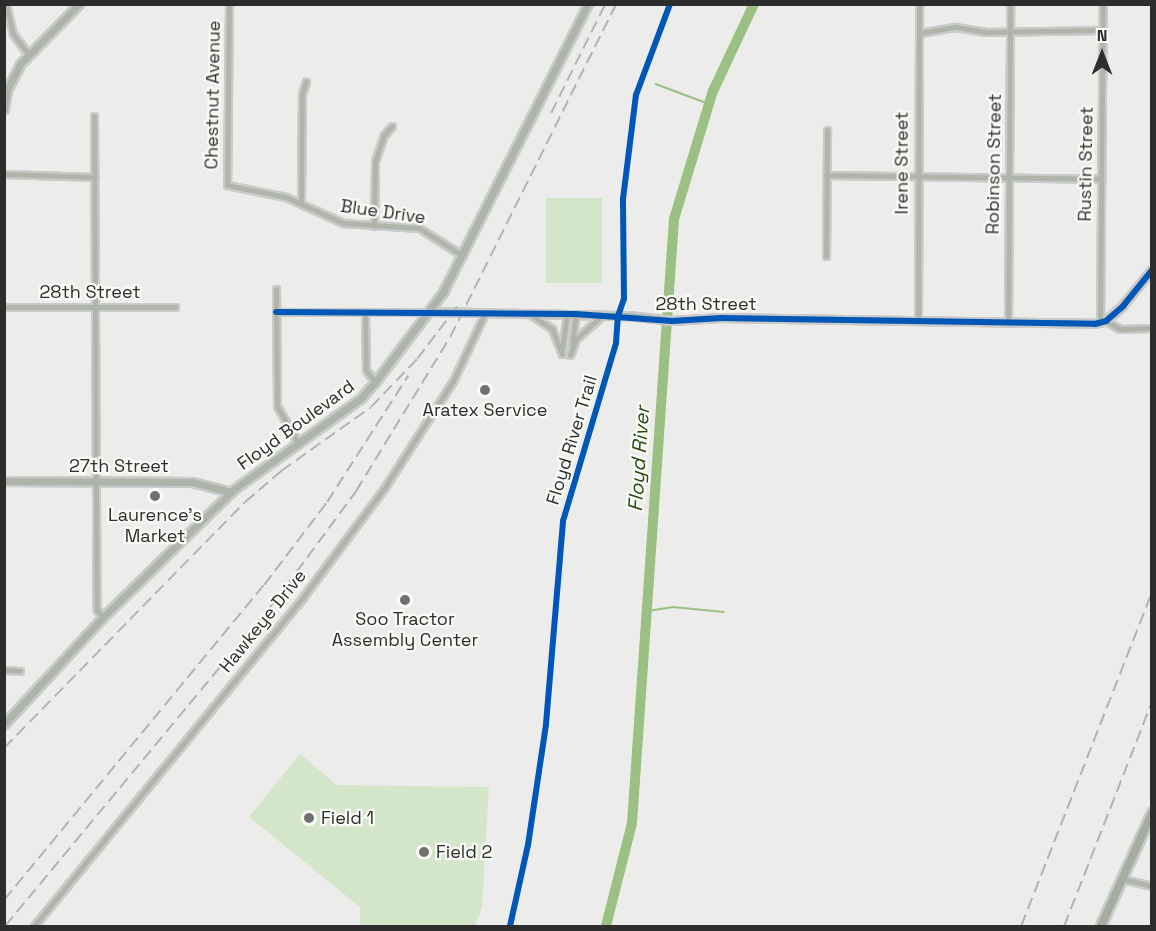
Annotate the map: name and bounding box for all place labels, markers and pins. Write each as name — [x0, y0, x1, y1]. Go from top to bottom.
marker: Aratex Service — [478, 383, 492, 397]
place label: Aratex Service — [423, 399, 547, 421]
marker: Laurence's Market — [148, 489, 162, 503]
place label: Laurence's Market — [108, 505, 202, 548]
marker: Soo Tractor Assembly Center — [398, 593, 412, 607]
place label: Soo Tractor Assembly Center — [332, 609, 478, 652]
place label: Field 1 — [321, 807, 374, 829]
marker: Field 1 — [302, 811, 316, 825]
place label: Field 2 — [436, 841, 492, 863]
marker: Field 2 — [417, 845, 431, 859]

